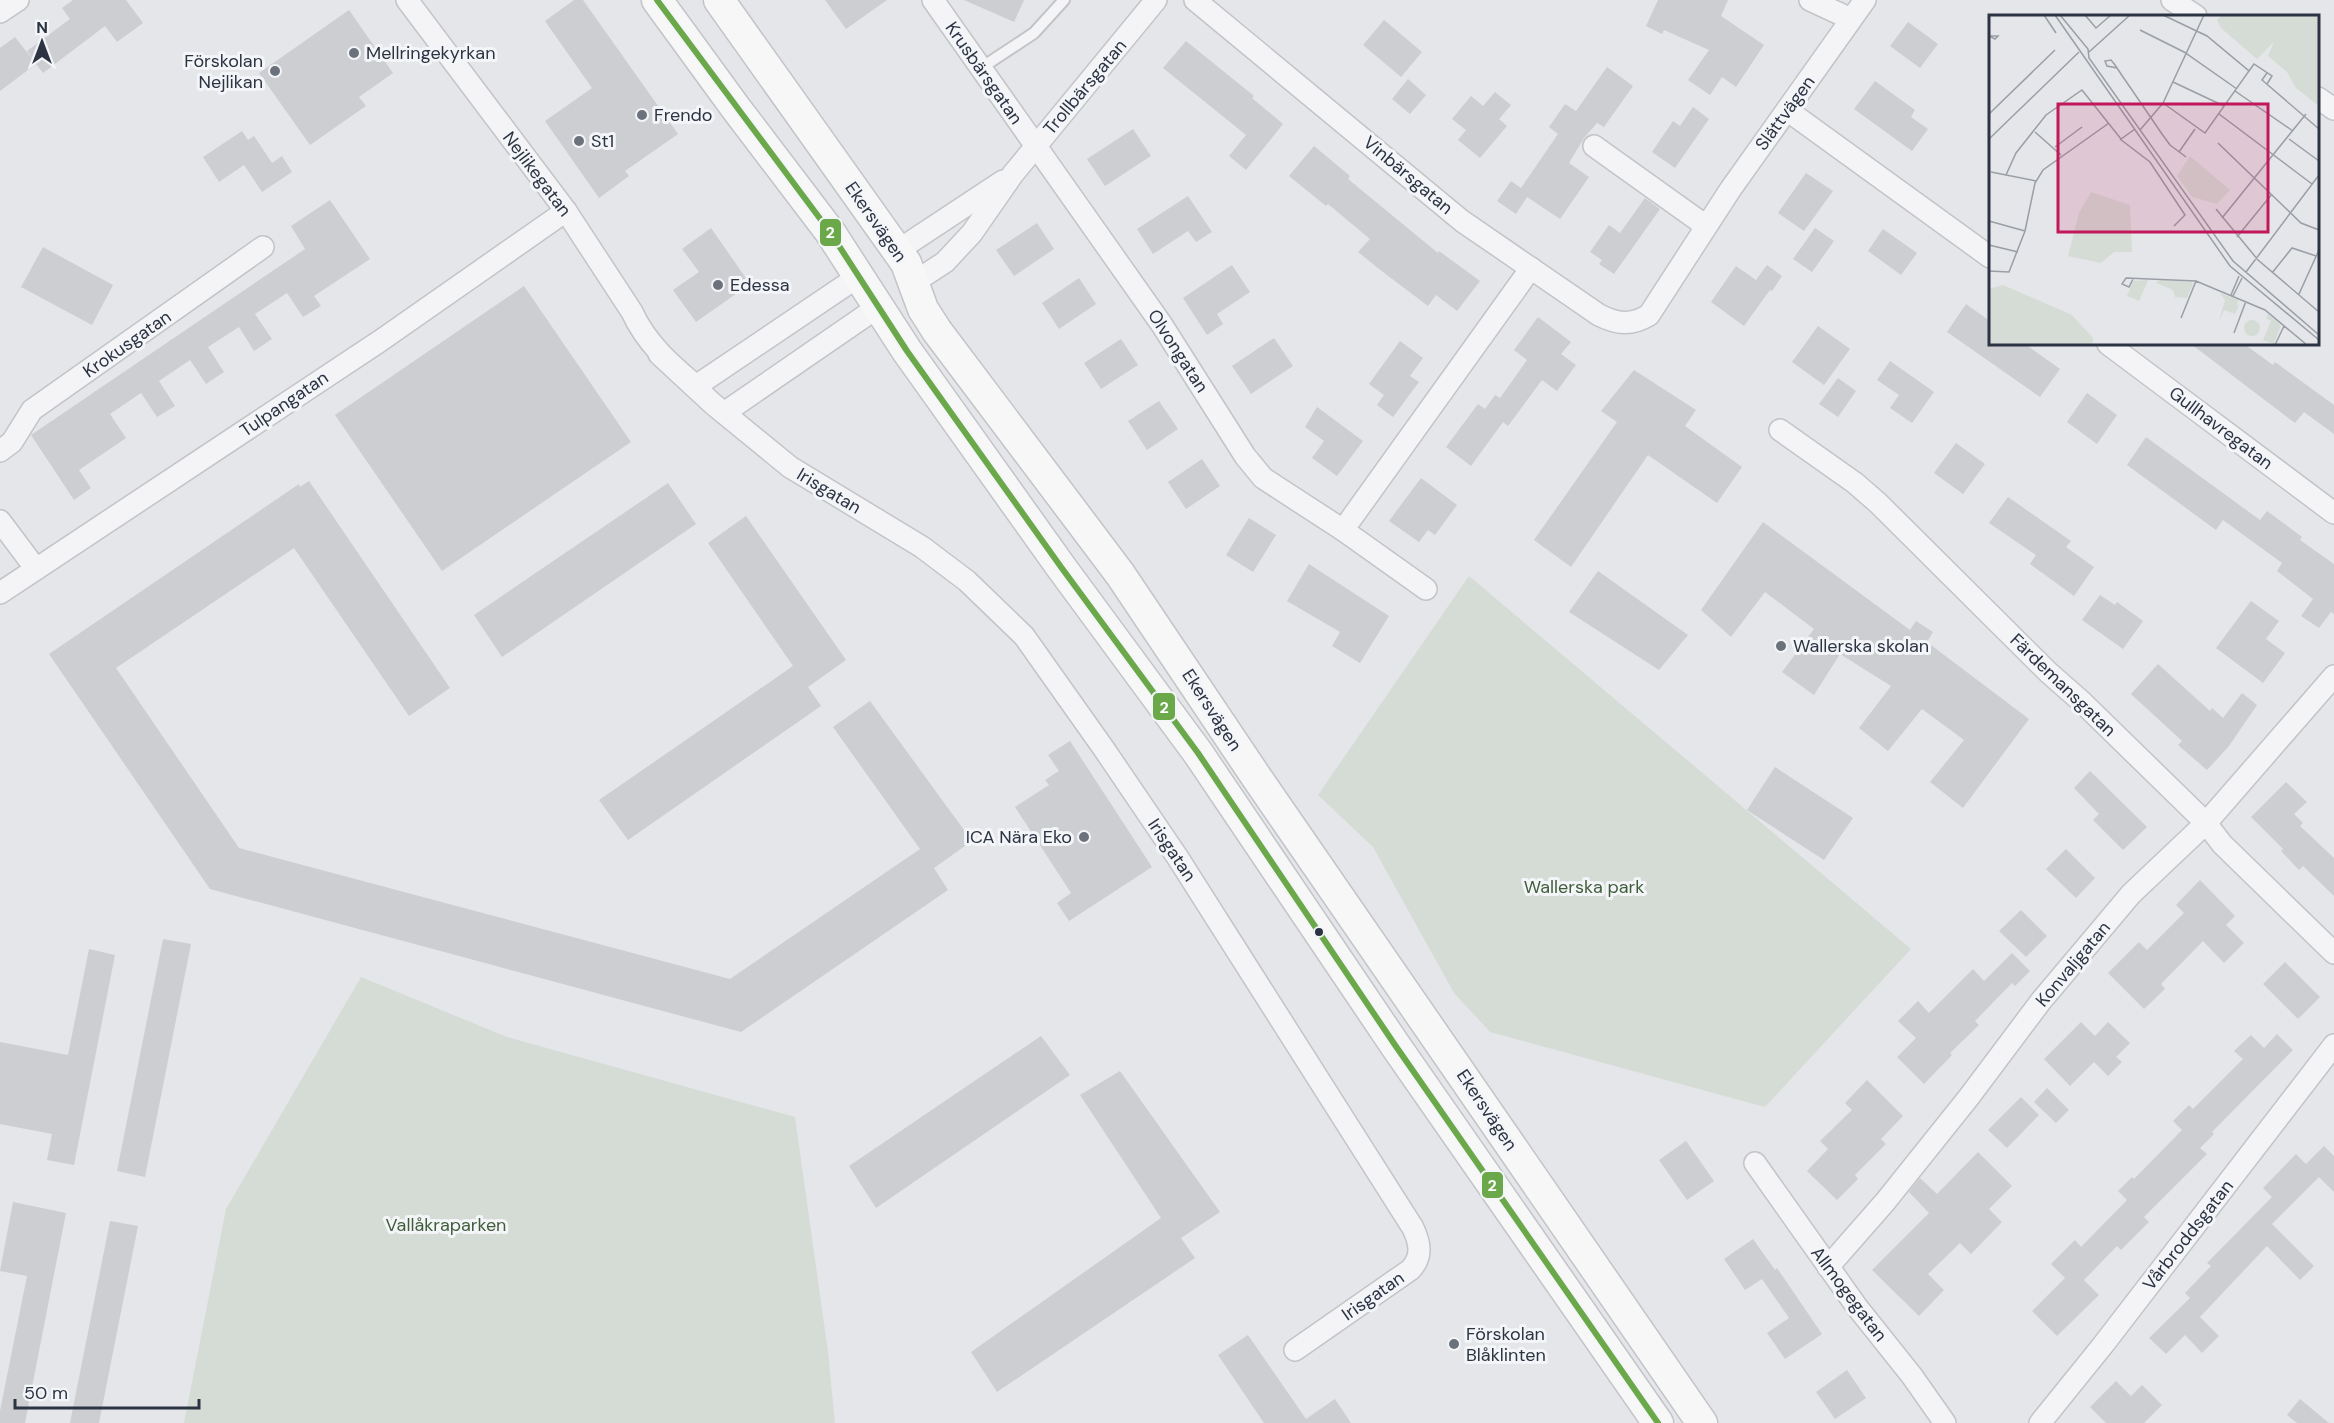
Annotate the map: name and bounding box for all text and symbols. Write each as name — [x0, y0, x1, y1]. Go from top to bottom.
north arrow — [12, 12, 72, 72]
inset map — [1989, 15, 2319, 345]
text: N — [36, 17, 48, 38]
street label: Krusbärsgatan — [940, 17, 1028, 129]
street label: Trollbärsgatan — [1038, 34, 1132, 140]
place label: Mellringekyrkan — [366, 41, 495, 65]
marker: Mellringekyrkan — [347, 46, 361, 60]
place label: Förskolan Nejlikan — [184, 49, 263, 94]
marker: Förskolan Nejlikan — [268, 64, 282, 78]
street label: Slättvägen — [1750, 71, 1820, 155]
place label: Frendo — [654, 103, 712, 127]
marker: Frendo — [635, 108, 649, 122]
street label: Nejlikegatan — [497, 127, 577, 221]
place label: St1 — [591, 129, 614, 153]
street label: Vinbärsgatan — [1358, 130, 1458, 220]
marker: St1 — [572, 134, 586, 148]
street label: Ekersvägen — [839, 177, 913, 267]
line badge: 2 — [819, 218, 842, 247]
text: 2 — [825, 222, 835, 243]
place label: Edessa — [730, 273, 790, 297]
marker: Edessa — [711, 278, 725, 292]
street label: Krokusgatan — [78, 305, 176, 383]
street label: Olvongatan — [1142, 305, 1214, 397]
street label: Tulpangatan — [235, 366, 333, 442]
street label: Gullhavregatan — [2164, 381, 2278, 475]
street label: Irisgatan — [792, 462, 866, 520]
street label: Färdemansgatan — [2005, 628, 2121, 742]
place label: Wallerska skolan — [1793, 634, 1929, 658]
marker: Wallerska skolan — [1774, 639, 1788, 653]
street label: Ekersvägen — [1177, 664, 1247, 756]
line badge: 2 — [1152, 692, 1176, 721]
text: 2 — [1159, 697, 1169, 718]
street label: Irisgatan — [1142, 814, 1202, 886]
place label: ICA Nära Eko — [966, 825, 1072, 849]
marker: ICA Nära Eko — [1077, 830, 1091, 844]
park label: Wallerska park — [1524, 875, 1644, 899]
street label: Konvaljgatan — [2030, 916, 2116, 1012]
unlabelled marker — [1313, 926, 1325, 938]
street label: Ekersvägen — [1451, 1065, 1523, 1155]
line badge: 2 — [1481, 1171, 1504, 1199]
text: 2 — [1487, 1175, 1497, 1196]
street label: Vårbroddsgatan — [2137, 1175, 2239, 1295]
park label: Vallåkraparken — [386, 1213, 506, 1237]
street label: Allmogegatan — [1805, 1242, 1893, 1346]
street label: Irisgatan — [1337, 1266, 1409, 1326]
place label: Förskolan Blåklinten — [1466, 1322, 1546, 1367]
marker: Förskolan Blåklinten — [1447, 1337, 1461, 1351]
scale bar — [15, 1372, 200, 1410]
text: 50 m — [24, 1381, 68, 1405]

